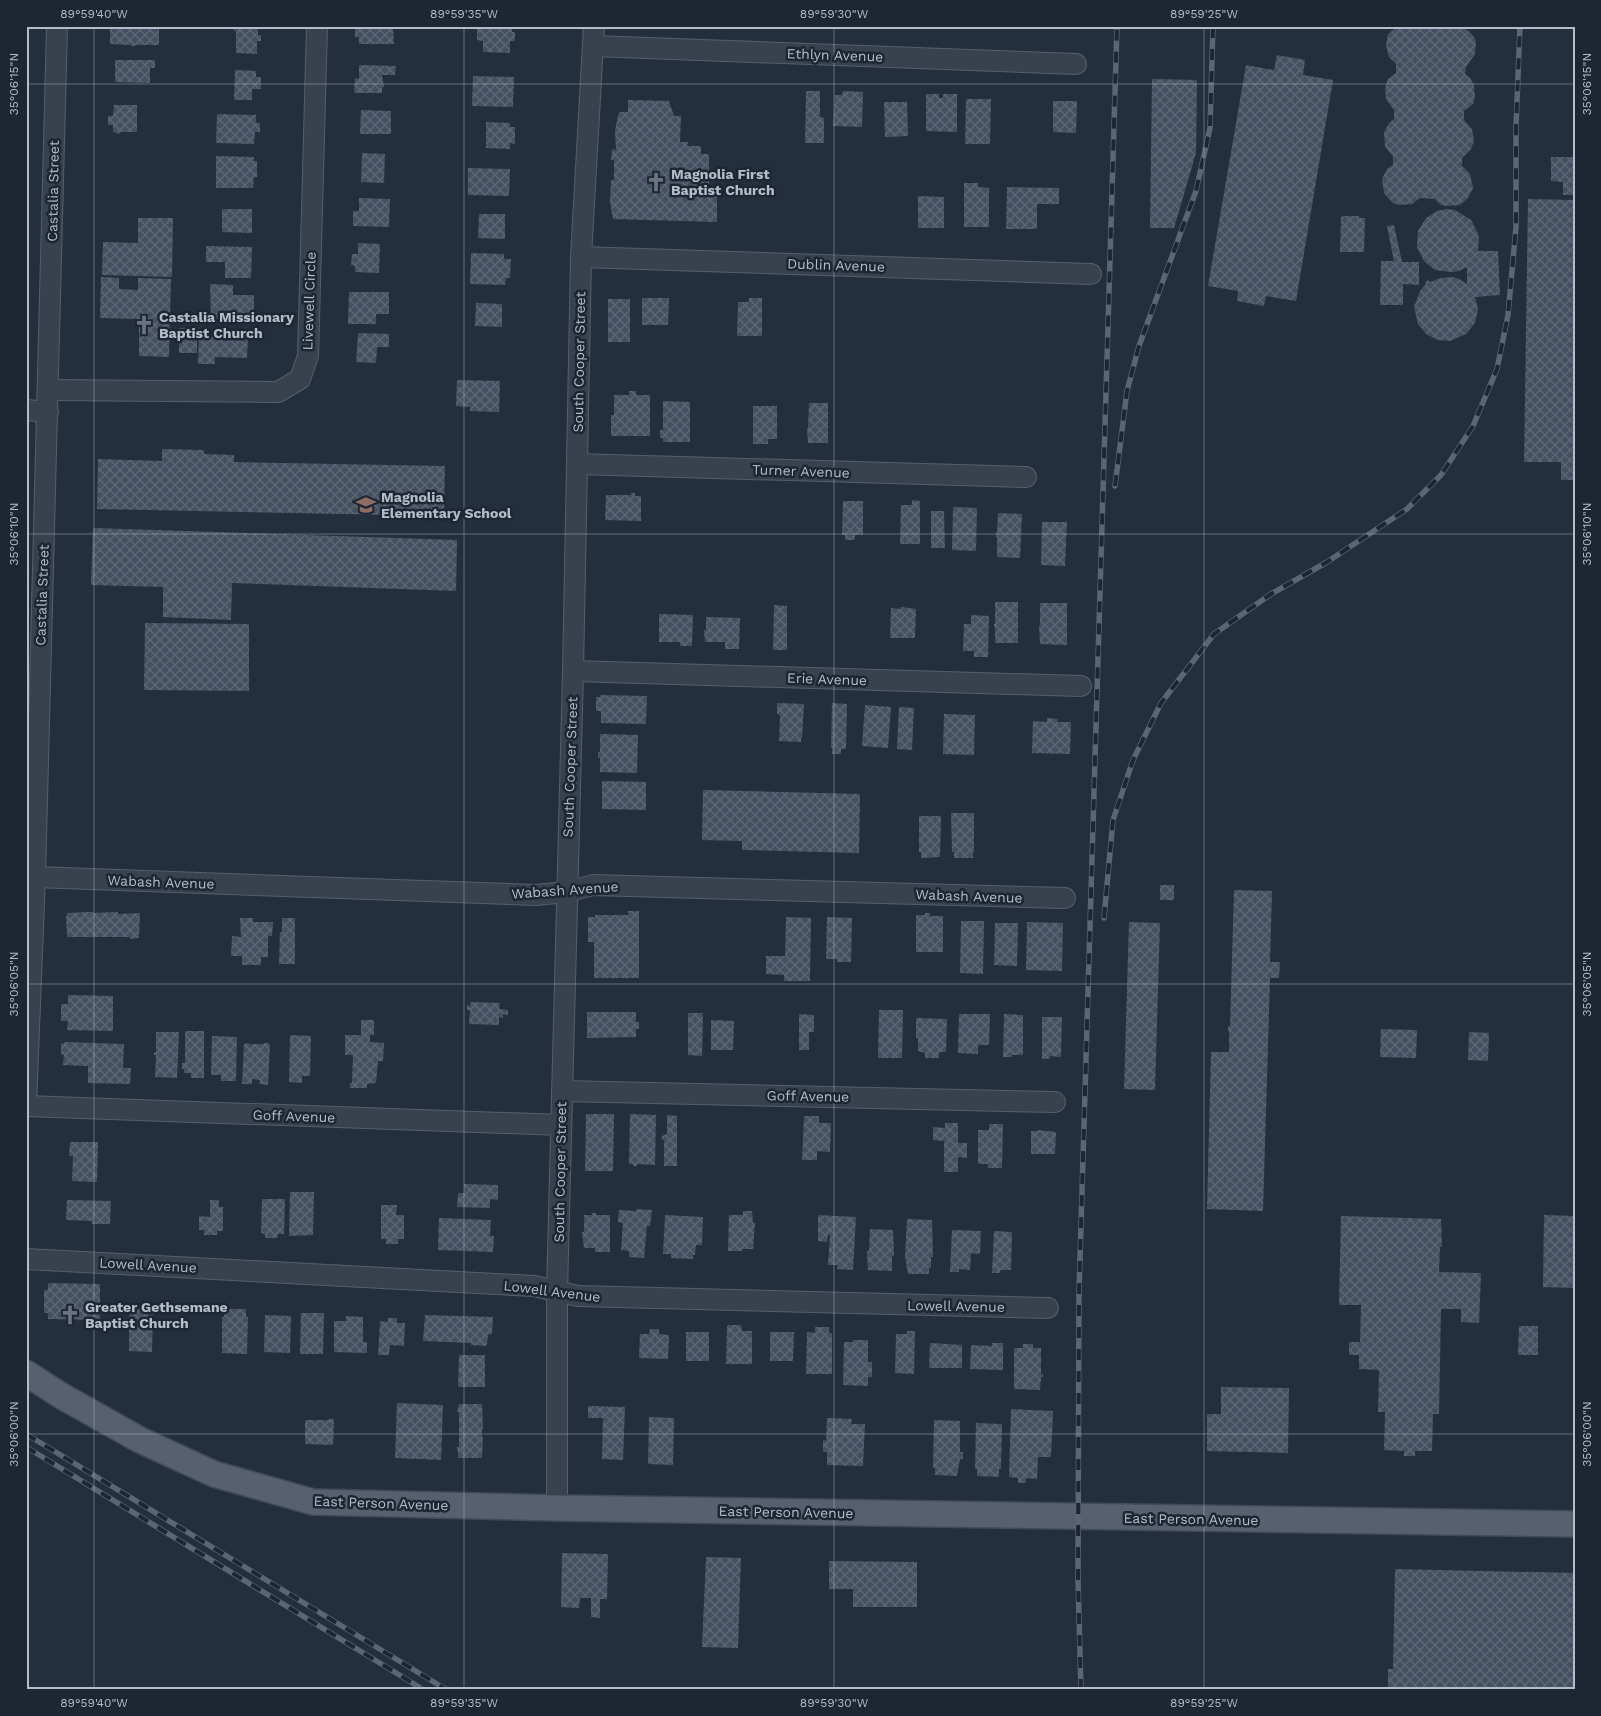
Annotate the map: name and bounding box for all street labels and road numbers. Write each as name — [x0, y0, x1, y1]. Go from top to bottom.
street label: Ethlyn Avenue — [786, 45, 884, 65]
street label: Castalia Street — [44, 140, 62, 242]
street label: Livewell Circle — [299, 251, 319, 351]
street label: Dublin Avenue — [787, 255, 885, 275]
street label: South Cooper Street — [570, 291, 588, 433]
street label: Turner Avenue — [752, 461, 850, 481]
street label: Castalia Street — [32, 544, 52, 646]
street label: Erie Avenue — [787, 670, 867, 688]
street label: South Cooper Street — [560, 696, 580, 838]
street label: Wabash Avenue — [107, 872, 215, 892]
street label: Wabash Avenue — [511, 878, 619, 902]
street label: Wabash Avenue — [915, 886, 1023, 906]
street label: Goff Avenue — [767, 1087, 849, 1105]
street label: South Cooper Street — [551, 1101, 569, 1243]
street label: Goff Avenue — [252, 1107, 336, 1125]
street label: Lowell Avenue — [99, 1254, 197, 1276]
street label: Lowell Avenue — [503, 1277, 601, 1305]
street label: Lowell Avenue — [907, 1297, 1005, 1315]
street label: East Person Avenue — [313, 1493, 449, 1513]
street label: East Person Avenue — [718, 1503, 854, 1521]
street label: East Person Avenue — [1123, 1510, 1259, 1528]

